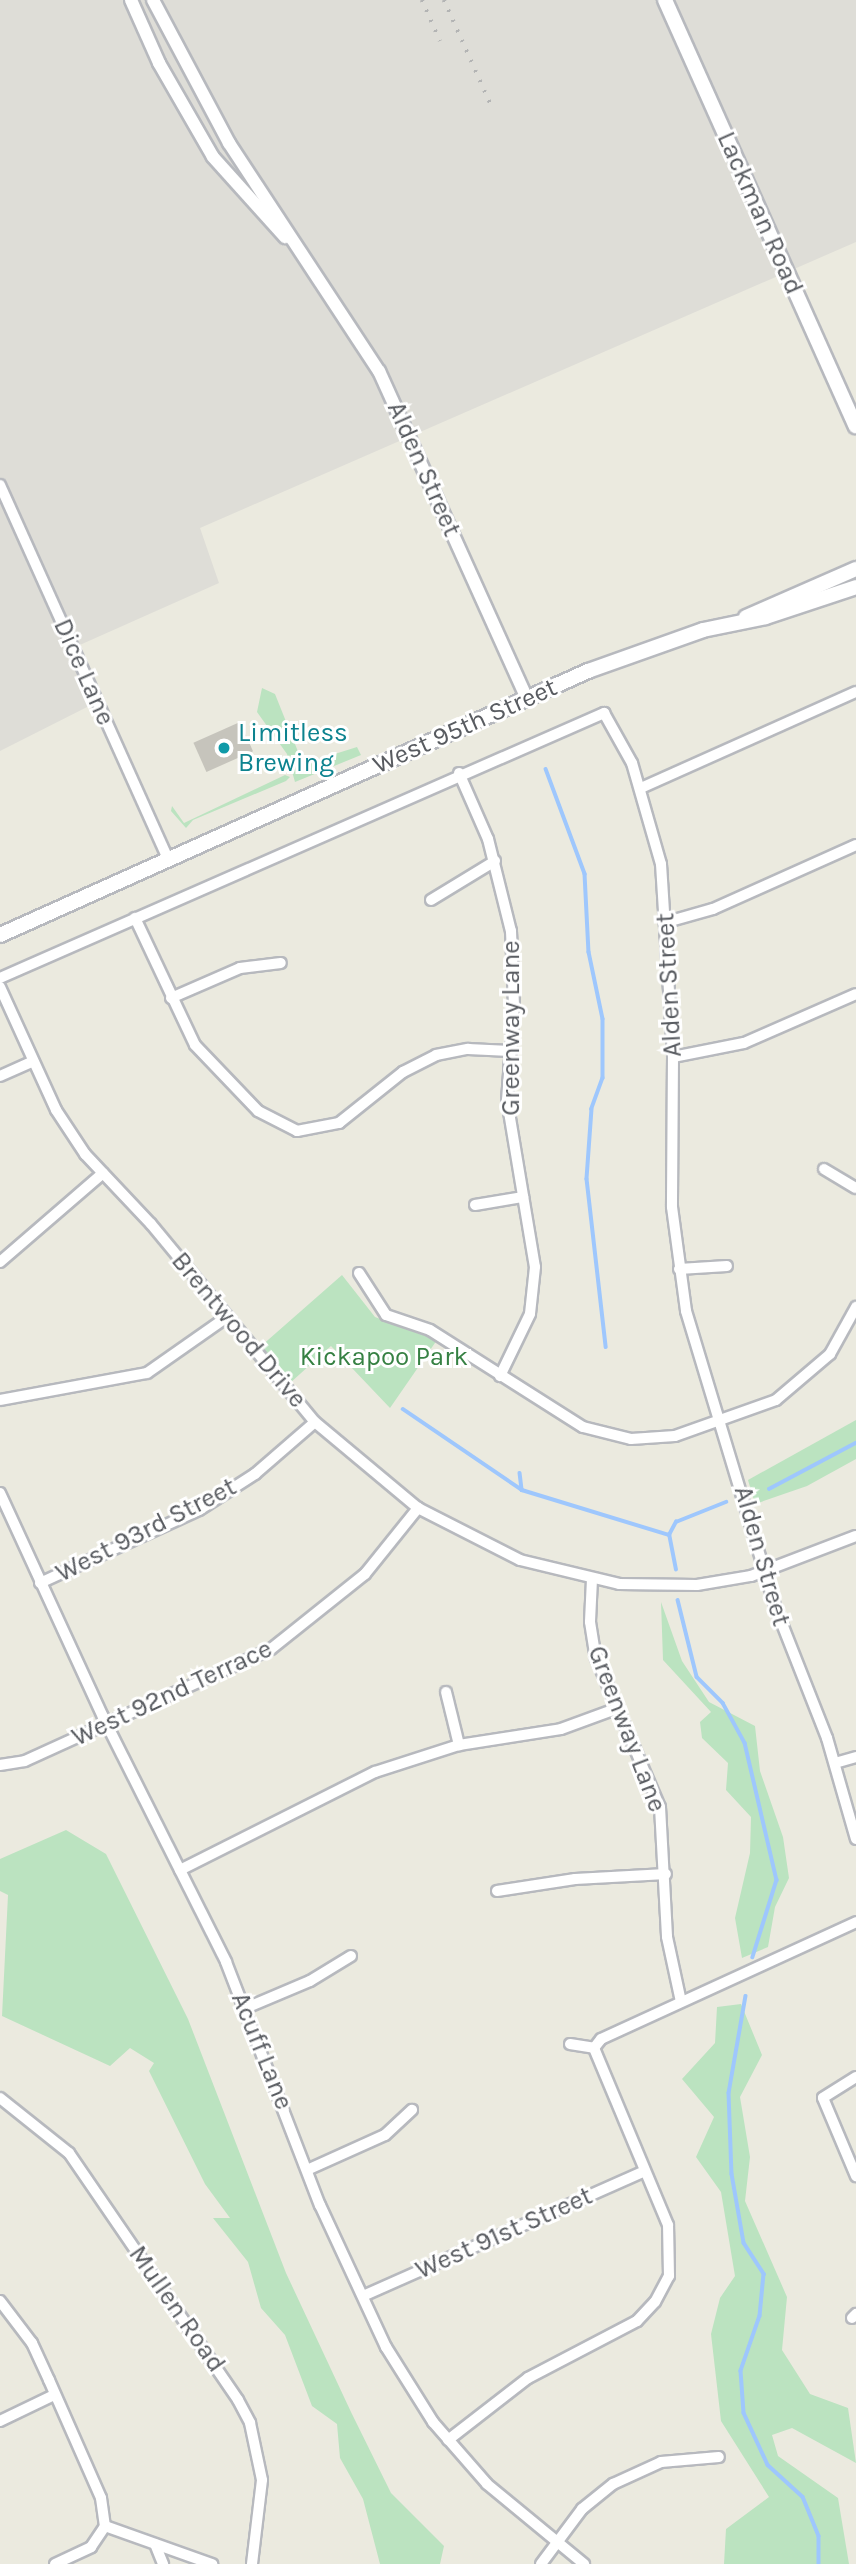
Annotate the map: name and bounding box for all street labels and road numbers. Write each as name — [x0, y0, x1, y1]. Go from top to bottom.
street label: Lackman Road — [710, 127, 810, 299]
street label: Alden Street — [380, 397, 468, 541]
street label: Dice Lane — [47, 614, 121, 730]
street label: West 95th Street — [368, 671, 562, 781]
street label: Alden Street — [650, 912, 688, 1058]
street label: Greenway Lane — [495, 940, 527, 1116]
street label: Brentwood Drive — [165, 1246, 313, 1414]
street label: West 93rd Street — [51, 1471, 241, 1589]
street label: Alden Street — [727, 1482, 797, 1630]
street label: West 92nd Terrace — [67, 1633, 277, 1753]
street label: Greenway Lane — [581, 1642, 673, 1816]
street label: Acuff Lane — [224, 1988, 300, 2114]
street label: West 91st Street — [411, 2180, 597, 2286]
street label: Mullen Road — [122, 2240, 232, 2378]

